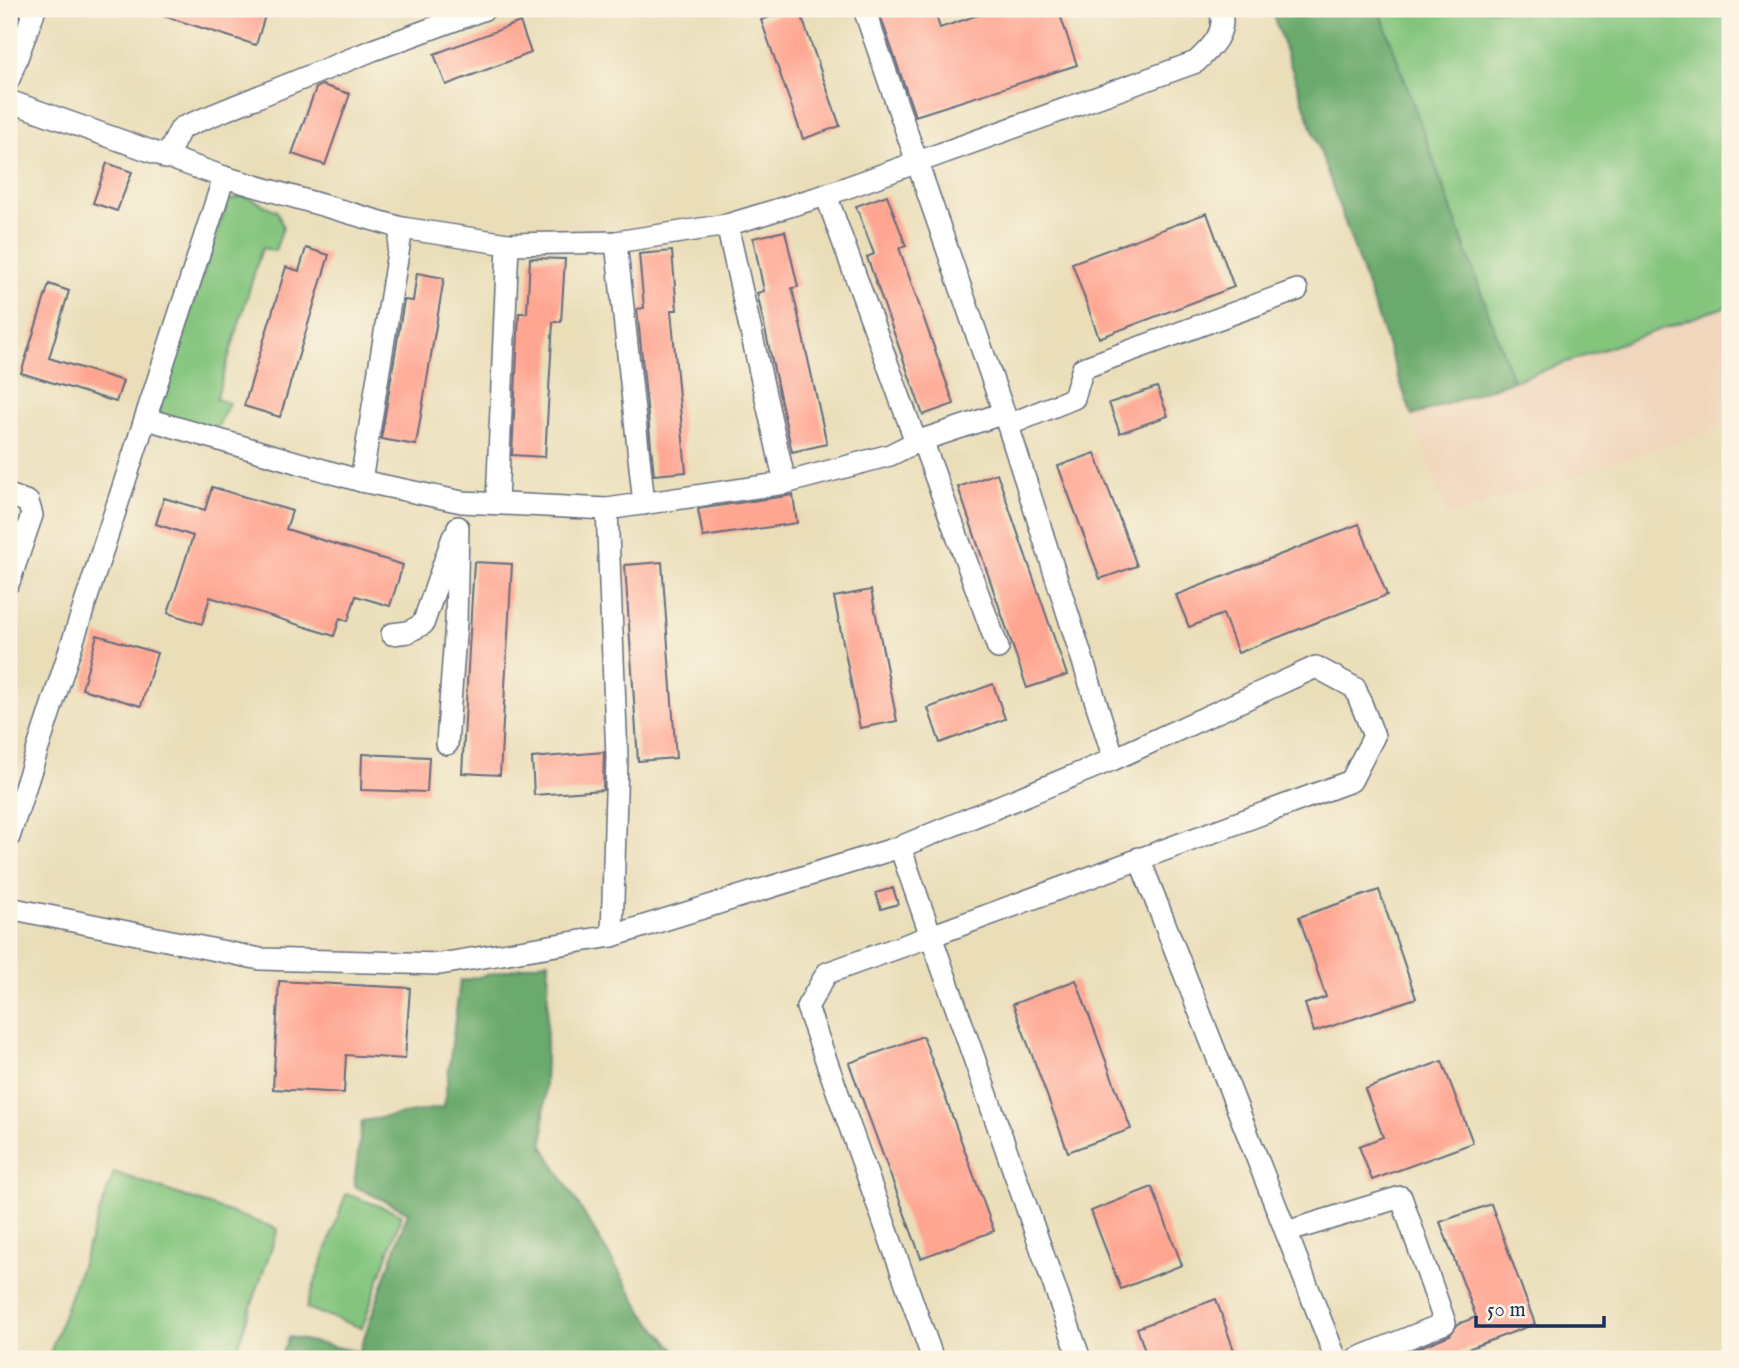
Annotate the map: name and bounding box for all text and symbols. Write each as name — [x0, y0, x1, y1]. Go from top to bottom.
scale bar — [1476, 1284, 1604, 1328]
text: 50 m — [1487, 1297, 1526, 1324]

